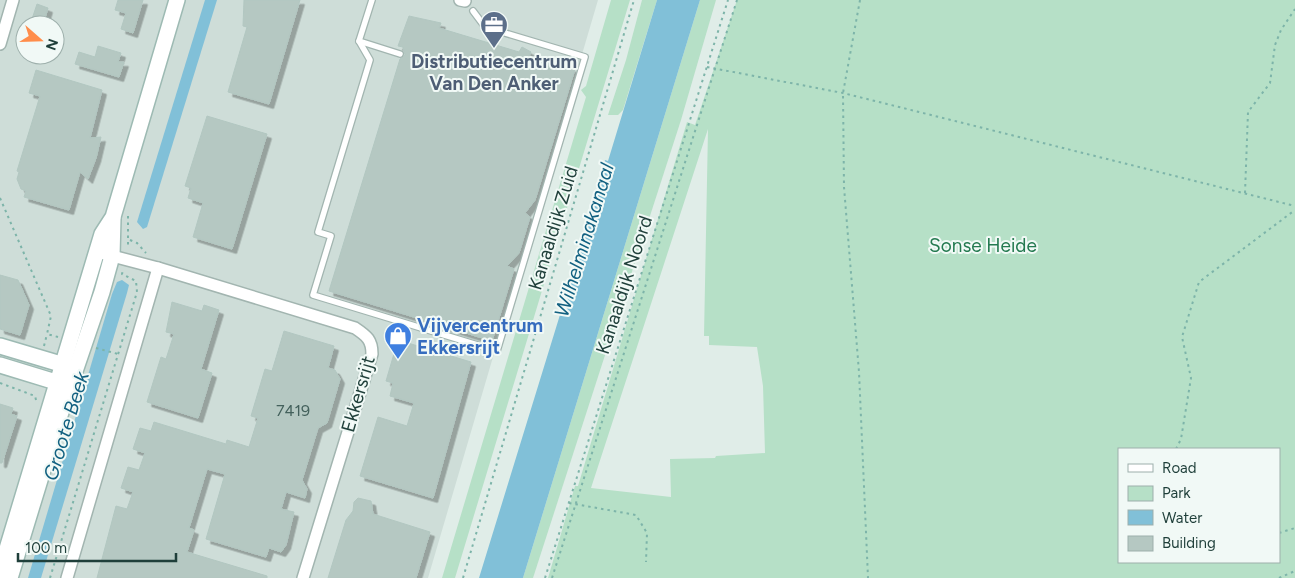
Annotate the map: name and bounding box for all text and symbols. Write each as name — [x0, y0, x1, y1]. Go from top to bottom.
office icon: Distributiecentrum Van Den Anker — [479, 10, 509, 49]
north arrow — [15, 15, 65, 65]
text: N — [42, 36, 62, 52]
place label: Distributiecentrum Van Den Anker — [411, 50, 577, 95]
water label: Wilhelminakanaal — [549, 160, 619, 320]
street label: Kanaaldijk Zuid — [523, 163, 583, 293]
street label: Kanaaldijk Noord — [591, 213, 657, 357]
park label: Sonse Heide — [929, 234, 1037, 257]
place label: Vijvercentrum Ekkersrijt — [417, 314, 543, 359]
shop icon: Vijvercentrum Ekkersrijt — [383, 321, 413, 360]
street label: Ekkersrijt — [336, 353, 380, 435]
water label: Groote Beek — [38, 367, 94, 483]
house number: 7419 — [276, 401, 310, 420]
legend — [1118, 448, 1280, 563]
text: Road — [1162, 459, 1197, 477]
text: Park — [1162, 484, 1191, 502]
text: Water — [1162, 509, 1202, 527]
scale bar — [18, 530, 175, 562]
text: Building — [1162, 534, 1216, 552]
text: 100 m — [25, 539, 67, 557]

